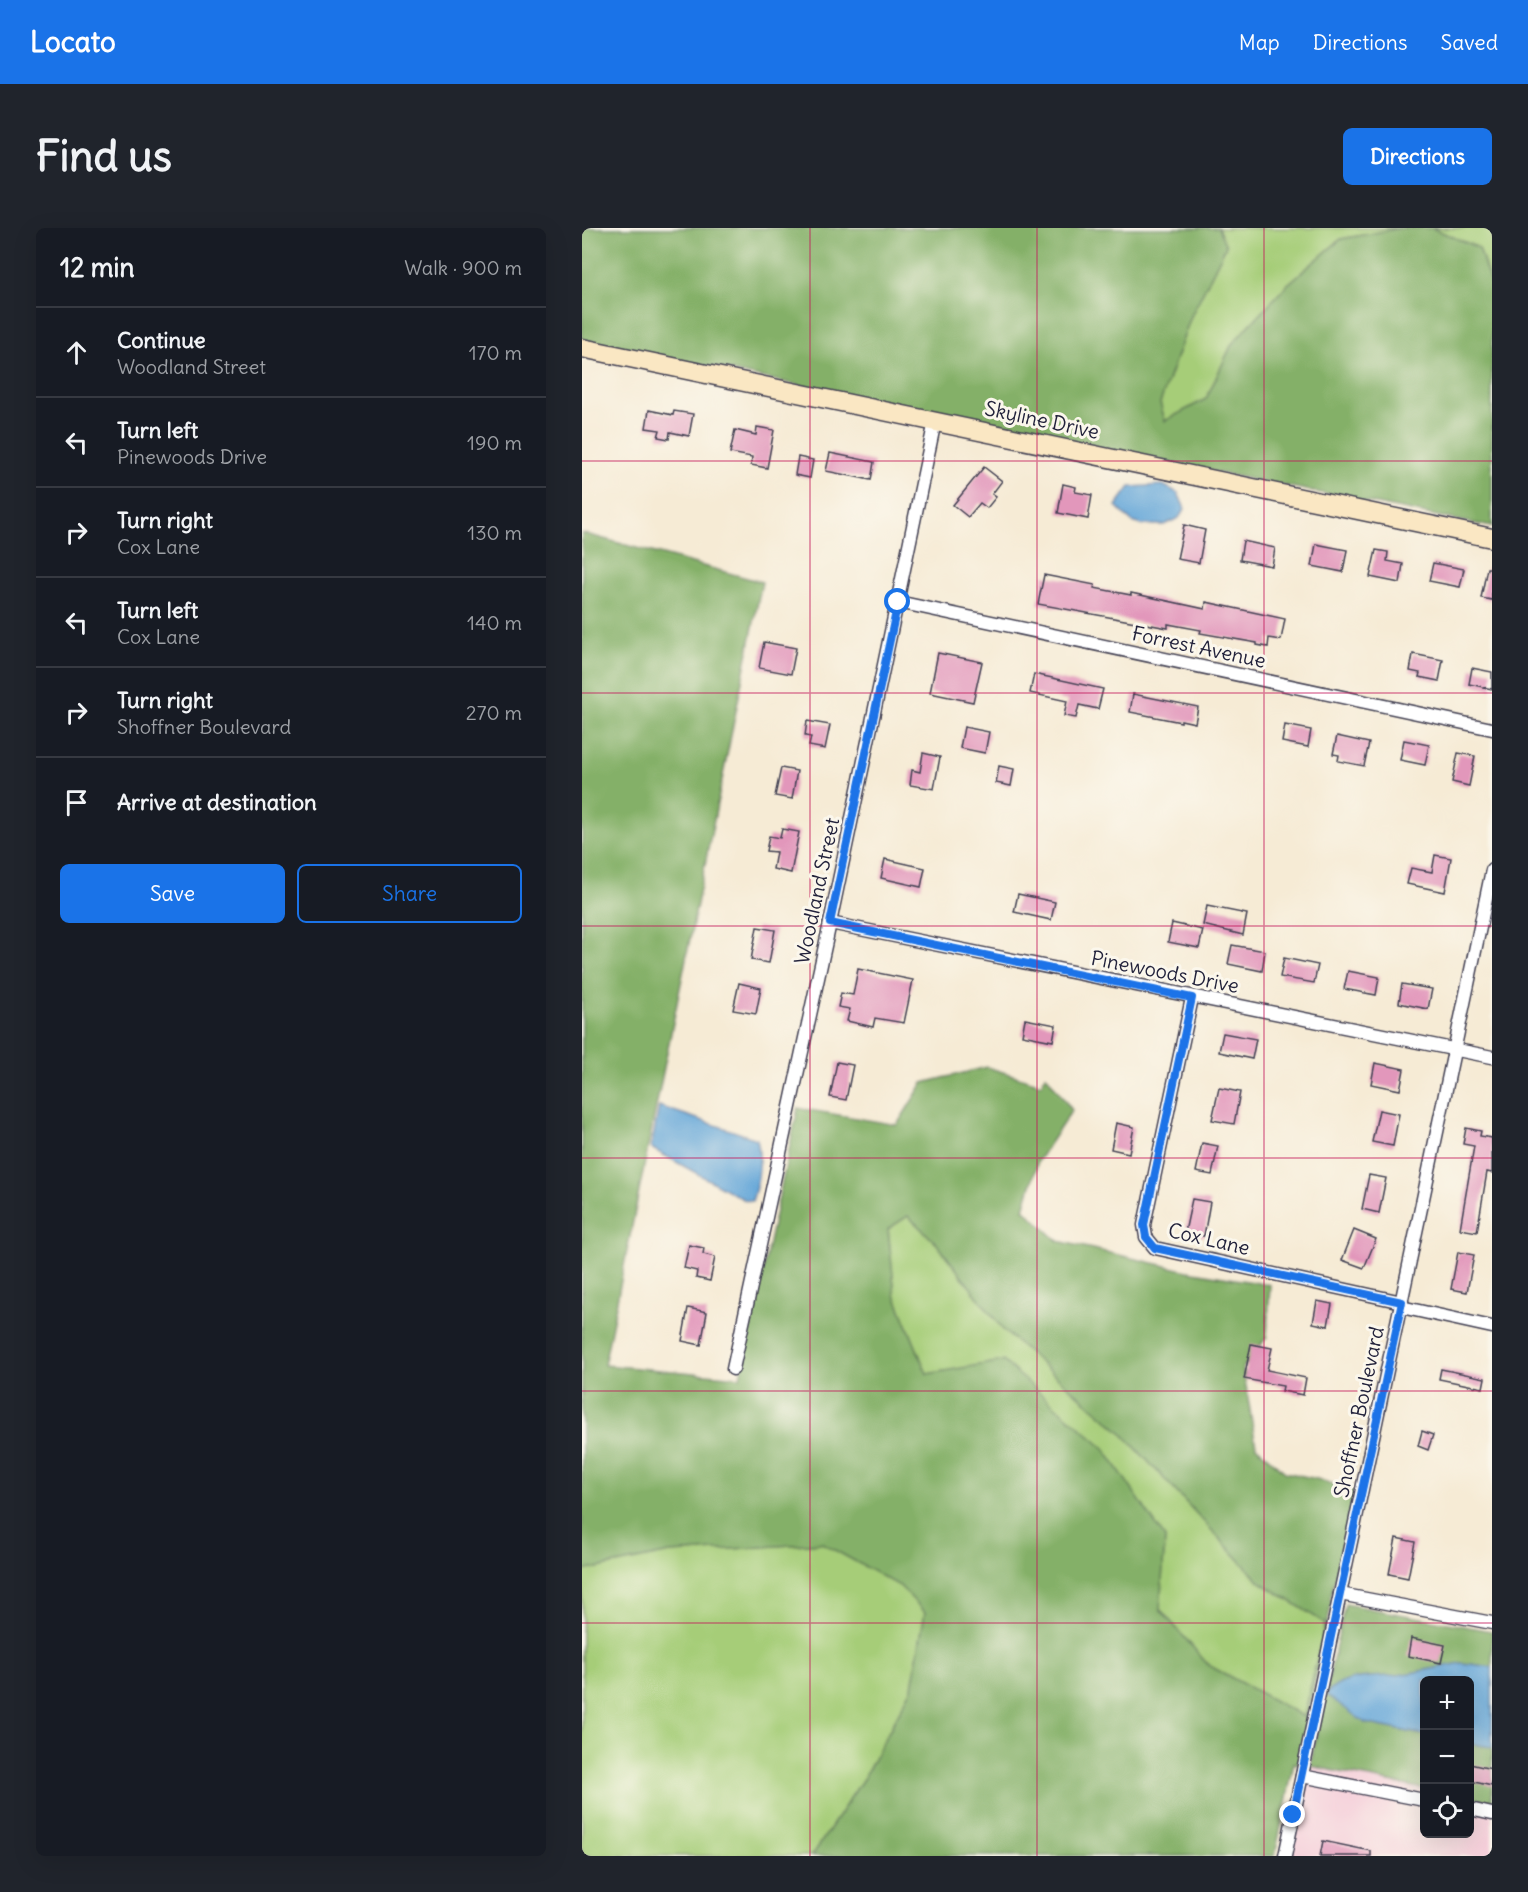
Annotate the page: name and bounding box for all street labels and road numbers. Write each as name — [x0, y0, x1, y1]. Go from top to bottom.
street label: Skyline Drive — [983, 395, 1101, 444]
street label: Forrest Avenue — [1130, 620, 1268, 673]
street label: Woodland Street — [789, 815, 844, 966]
street label: Pinewoods Drive — [1089, 945, 1241, 998]
street label: Cox Lane — [1166, 1217, 1252, 1260]
street label: Shoffner Boulevard — [1328, 1324, 1389, 1500]

